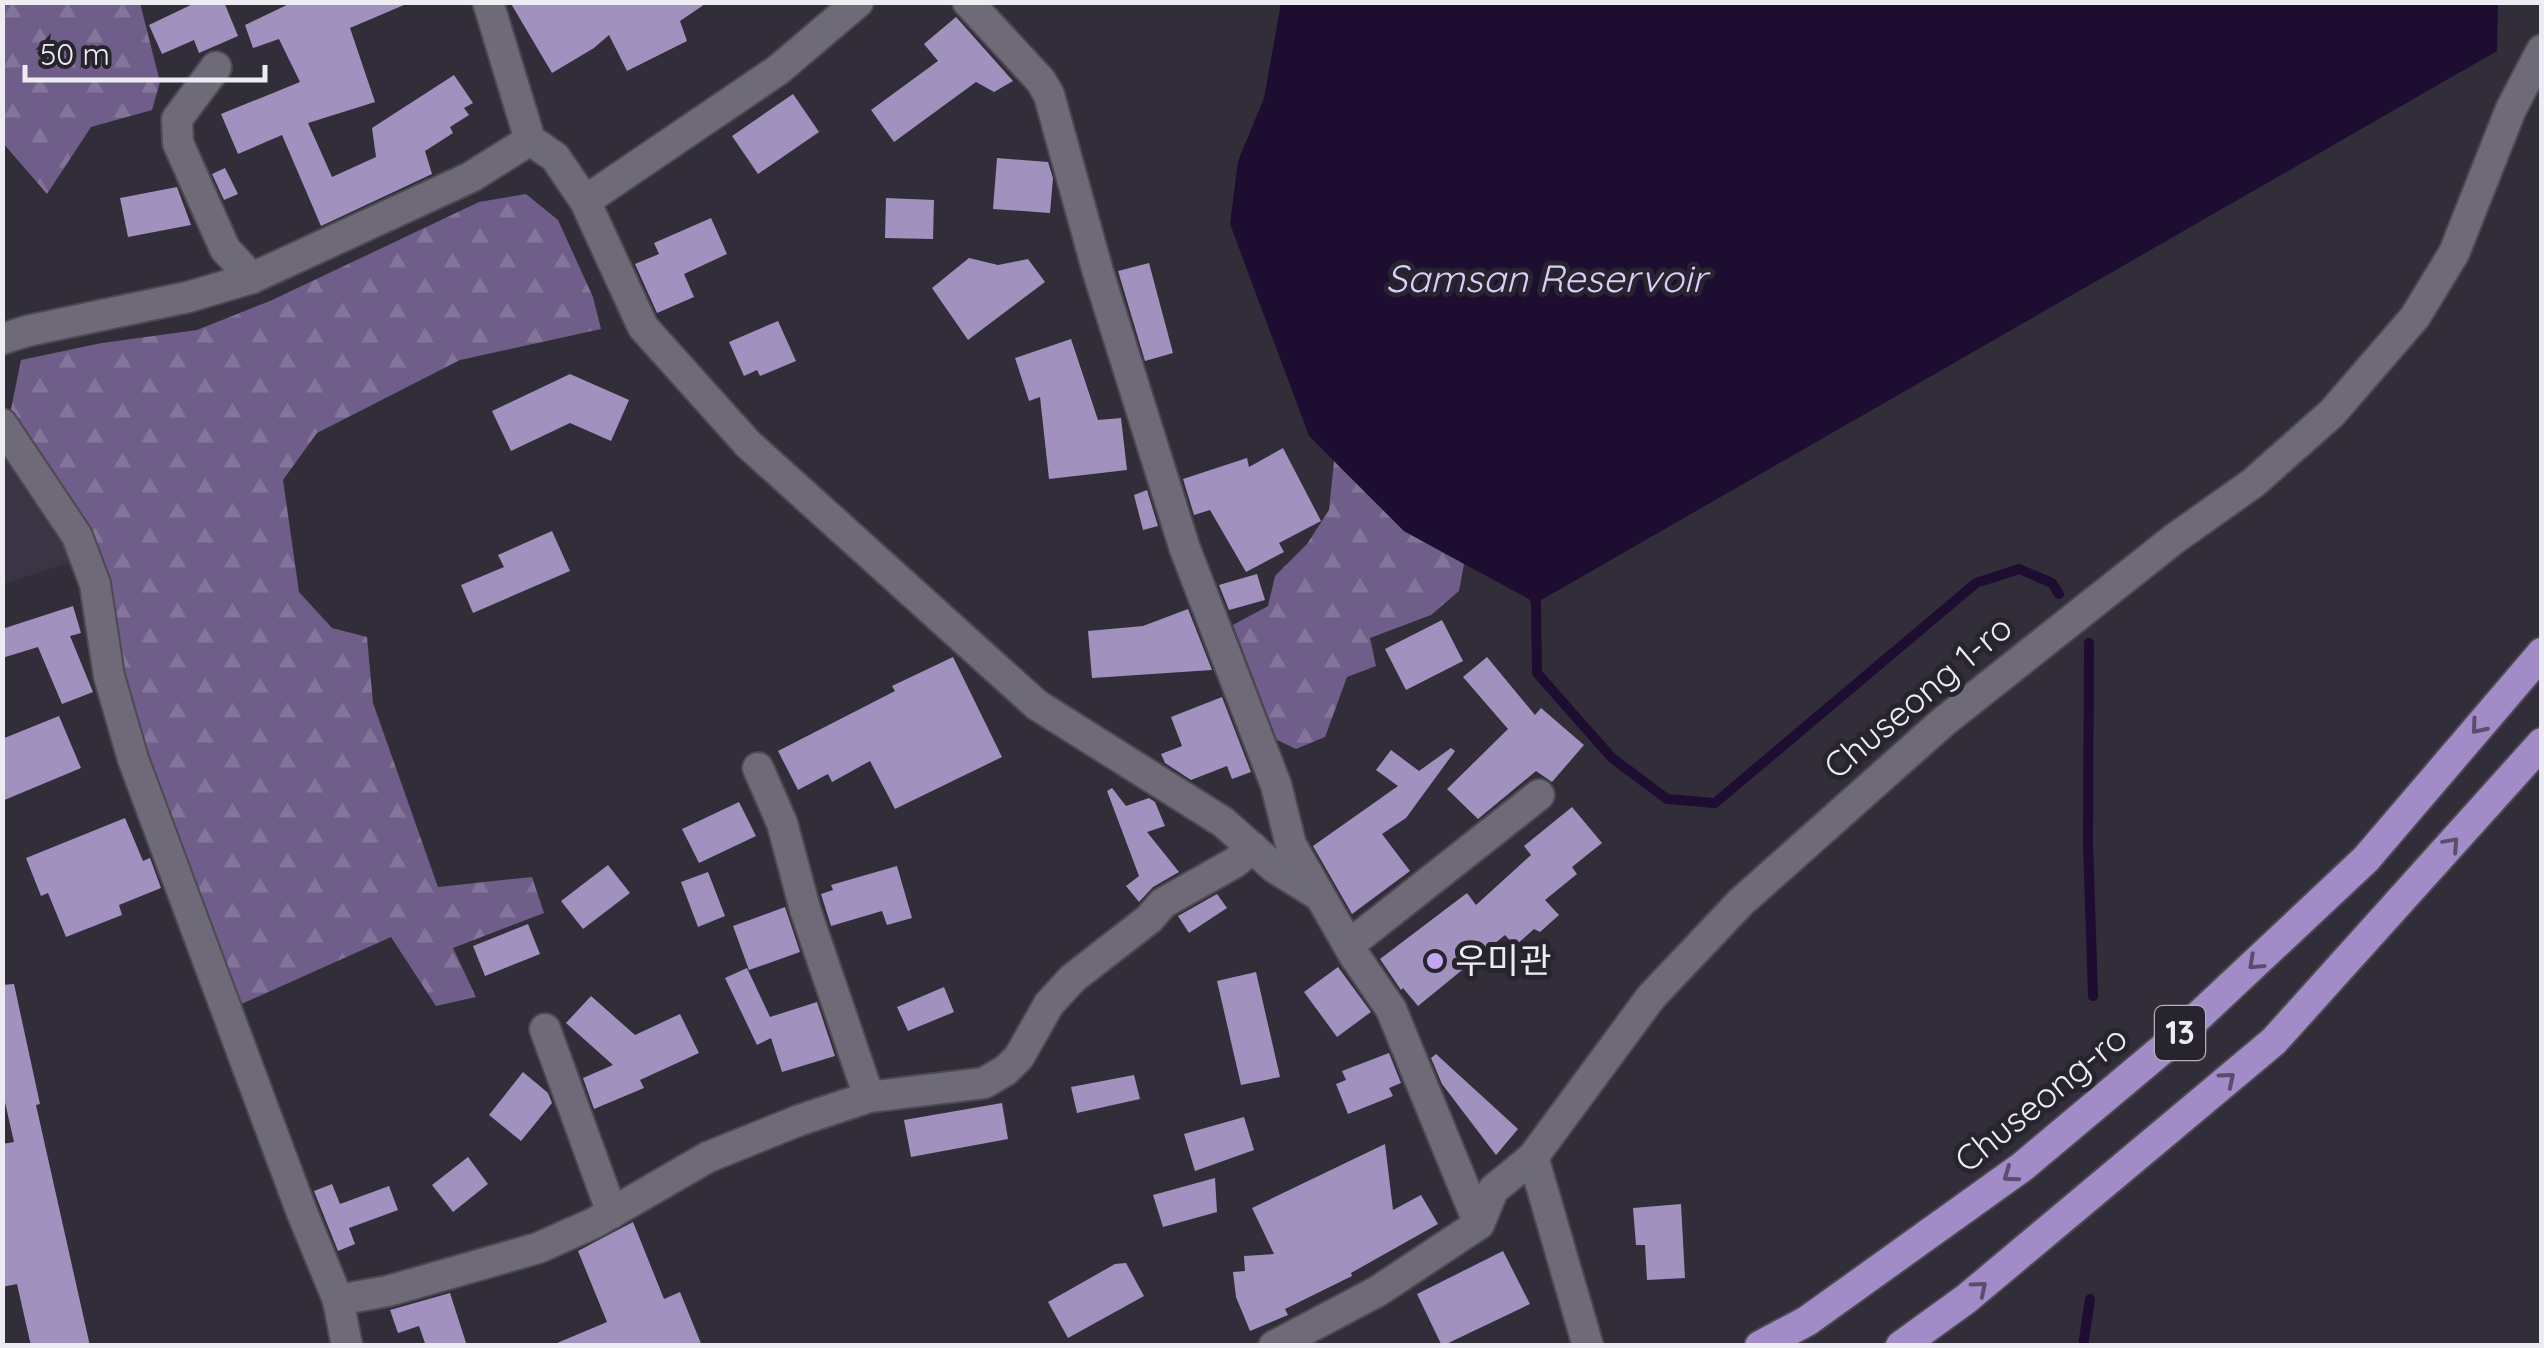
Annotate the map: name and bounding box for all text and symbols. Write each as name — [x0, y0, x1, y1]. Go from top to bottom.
scale bar — [25, 20, 265, 82]
text: 50 m — [40, 35, 110, 73]
water label: Samsan Reservoir — [1386, 254, 1711, 302]
street label: Chuseong 1-ro — [1814, 605, 2020, 788]
one-way arrow — [2472, 715, 2490, 734]
one-way arrow — [2440, 837, 2458, 855]
place label: 우미관 — [1455, 938, 1552, 982]
marker: 우미관 — [1424, 950, 1446, 972]
one-way arrow — [2249, 951, 2267, 969]
road number: 13 — [2155, 1006, 2205, 1060]
street label: Chuseong-ro — [1945, 1015, 2136, 1181]
one-way arrow — [2217, 1073, 2235, 1091]
one-way arrow — [2003, 1164, 2021, 1181]
one-way arrow — [1968, 1282, 1986, 1300]

